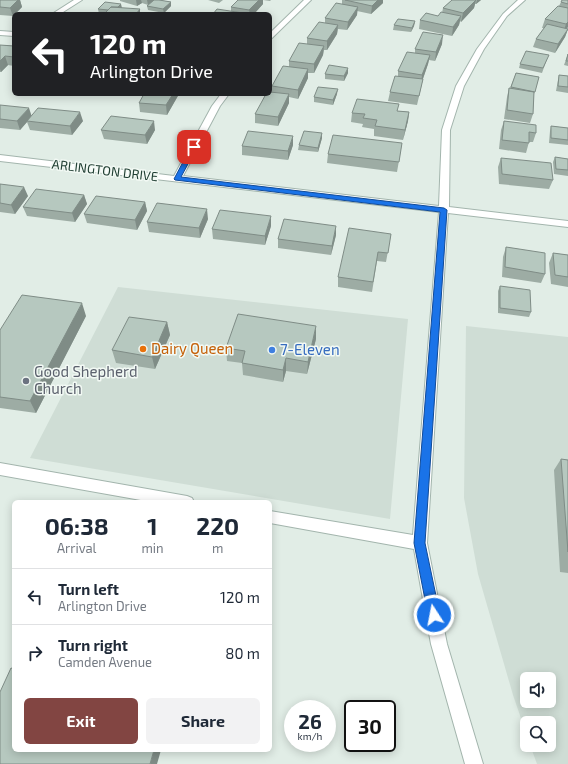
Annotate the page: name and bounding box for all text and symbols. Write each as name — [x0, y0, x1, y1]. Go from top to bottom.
text: 120 m — [90, 26, 167, 60]
icon: left — [24, 28, 76, 80]
text: Arlington Drive — [90, 60, 213, 82]
pin — [177, 130, 211, 164]
icon: arrive — [183, 136, 205, 158]
street label: ARLINGTON DRIVE — [51, 156, 159, 184]
place label: Dairy Queen — [151, 339, 233, 358]
place label: 7-Eleven — [280, 340, 340, 358]
marker: Dairy Queen — [138, 344, 148, 354]
marker: 7-Eleven — [267, 345, 277, 355]
place label: Good Shepherd Church — [34, 362, 138, 397]
marker: Good Shepherd Church — [21, 376, 31, 386]
text: 06:38 — [45, 511, 109, 540]
text: 1 — [147, 511, 158, 540]
text: 220 — [196, 511, 239, 540]
text: Arrival — [57, 540, 96, 556]
text: min — [141, 540, 164, 556]
text: m — [212, 540, 223, 556]
text: Turn left — [58, 580, 119, 598]
icon: left — [24, 586, 46, 608]
text: 120 m — [220, 588, 260, 606]
position arrow — [413, 594, 455, 636]
text: Arlington Drive — [58, 598, 147, 614]
text: Turn right — [58, 636, 128, 654]
icon: right — [24, 642, 46, 664]
text: 80 m — [225, 644, 260, 662]
text: Camden Avenue — [58, 654, 152, 670]
map controls — [520, 672, 556, 752]
button: sound — [520, 672, 556, 708]
button: Exit — [24, 698, 138, 744]
button: Share — [146, 698, 260, 744]
speed limit sign: 30 — [344, 700, 396, 752]
text: 26 — [298, 709, 322, 733]
button: search — [520, 716, 556, 752]
text: km/h — [298, 730, 322, 742]

